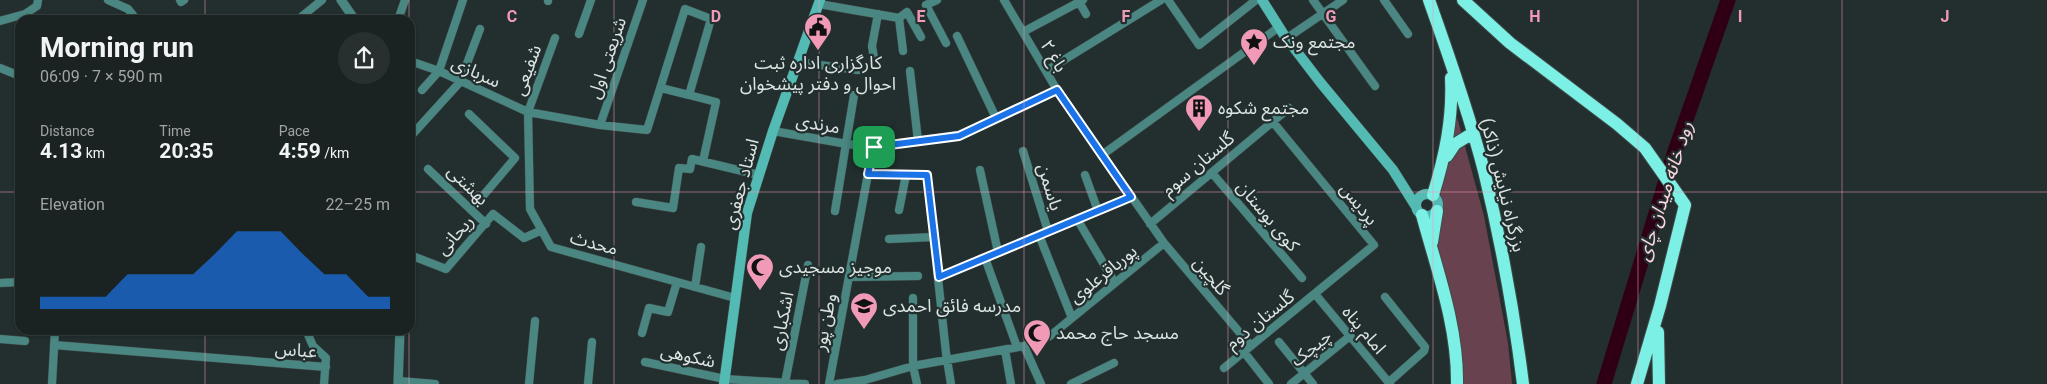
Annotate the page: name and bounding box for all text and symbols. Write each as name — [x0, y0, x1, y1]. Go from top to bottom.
text: C — [507, 7, 517, 26]
text: D — [711, 7, 721, 26]
text: E — [917, 7, 926, 26]
text: F — [1122, 7, 1131, 26]
text: G — [1326, 7, 1337, 26]
text: H — [1529, 7, 1541, 26]
text: I — [1738, 7, 1742, 26]
text: J — [1941, 7, 1949, 26]
public building icon: کارگزاری اداره ثبت احوال و دفتر پیشخوان — [803, 12, 833, 51]
street label: شریعتی اول — [583, 14, 631, 102]
place icon: مجتمع ونک — [1239, 27, 1269, 66]
text: Morning run — [40, 31, 194, 64]
place label: مجتمع ونک — [1273, 31, 1356, 56]
button: share — [338, 32, 390, 84]
street label: باغ ۲ — [1033, 36, 1072, 78]
street label: شفیعی — [508, 42, 546, 98]
street label: سربازی — [448, 52, 504, 92]
place label: کارگزاری اداره ثبت احوال و دفتر پیشخوان — [740, 52, 896, 95]
text: 06:09 · 7 × 590 m — [40, 67, 162, 86]
building icon: مجتمع شکوه — [1184, 93, 1214, 132]
place label: مجتمع شکوه — [1218, 97, 1309, 122]
street label: مرندی — [794, 109, 842, 139]
street label: بزرگراه نیایش (ذاکر) — [1476, 116, 1530, 254]
water label: رود خانه میدان چای — [1631, 118, 1699, 264]
text: Distance — [40, 123, 95, 139]
text: Time — [159, 123, 191, 139]
text: Pace — [279, 123, 310, 139]
pin — [853, 126, 895, 168]
street label: گلستان سوم — [1157, 127, 1241, 203]
icon: arrive — [860, 133, 888, 161]
street label: استاد جعفری — [718, 136, 764, 232]
text: 4.13 — [40, 139, 82, 163]
text: 20:35 — [159, 139, 213, 163]
text: 4:59 — [279, 139, 321, 163]
text: km — [82, 145, 105, 161]
text: /km — [321, 145, 349, 161]
street label: بهشتی — [443, 160, 493, 210]
street label: یاسمن — [1032, 161, 1068, 213]
street label: کوی بوستان — [1232, 176, 1304, 256]
street label: پردیس — [1335, 178, 1383, 230]
text: Elevation — [40, 195, 105, 214]
text: 22–25 m — [326, 195, 390, 214]
street label: ریحانی — [431, 210, 479, 260]
street label: محدث — [568, 226, 620, 259]
street label: پورباقرعلوی — [1064, 240, 1142, 308]
mosque icon: موجیز مسجیدی — [745, 252, 775, 291]
street label: گلچین — [1188, 252, 1234, 300]
place label: موجیز مسجیدی — [779, 256, 892, 278]
street label: گلستان دوم — [1221, 285, 1301, 357]
street label: اشکباری — [766, 290, 798, 352]
street label: وطن پور — [808, 291, 842, 354]
school or university icon: مدرسه فائق احمدی — [849, 291, 879, 330]
place label: مدرسه فائق احمدی — [883, 295, 1021, 317]
street label: امام پناه — [1335, 301, 1390, 361]
mosque icon: مسجد حاج محمد — [1022, 318, 1052, 357]
place label: مسجد حاج محمد — [1056, 322, 1179, 346]
street label: چیچک — [1286, 325, 1336, 371]
street label: عباس — [274, 337, 318, 363]
street label: شکوهی — [659, 339, 717, 373]

